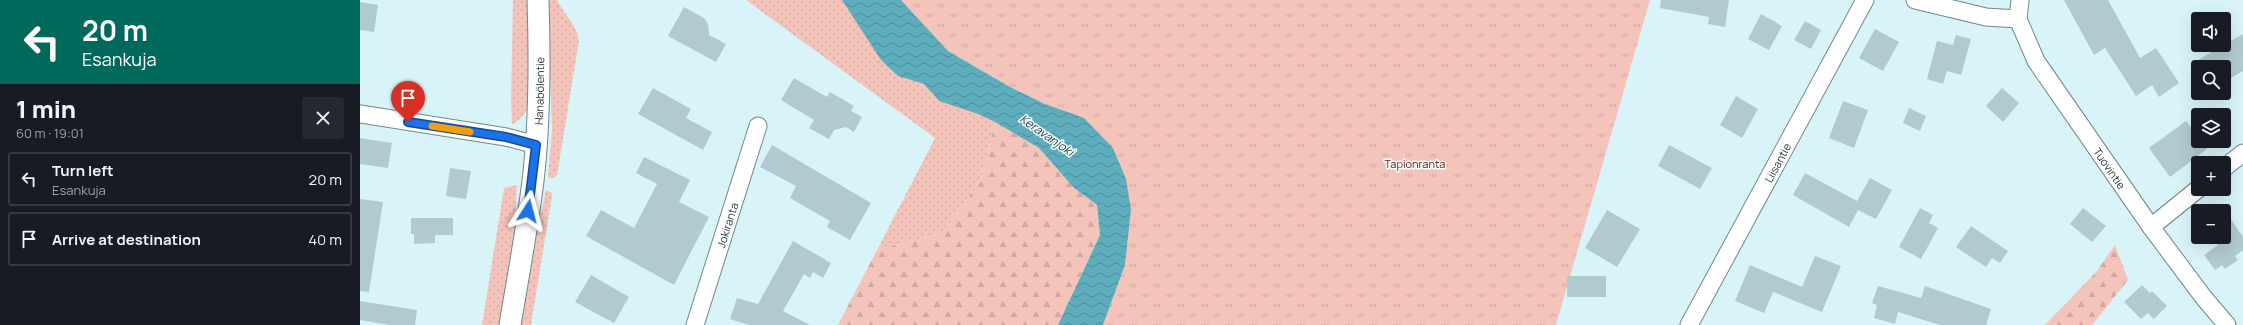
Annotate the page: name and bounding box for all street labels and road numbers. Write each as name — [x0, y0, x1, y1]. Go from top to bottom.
street label: Hanabölentie — [530, 56, 547, 125]
street label: Liisantie — [1760, 140, 1794, 185]
street label: Tuovintie — [2091, 144, 2130, 192]
street label: Jokiranta — [713, 200, 741, 249]

